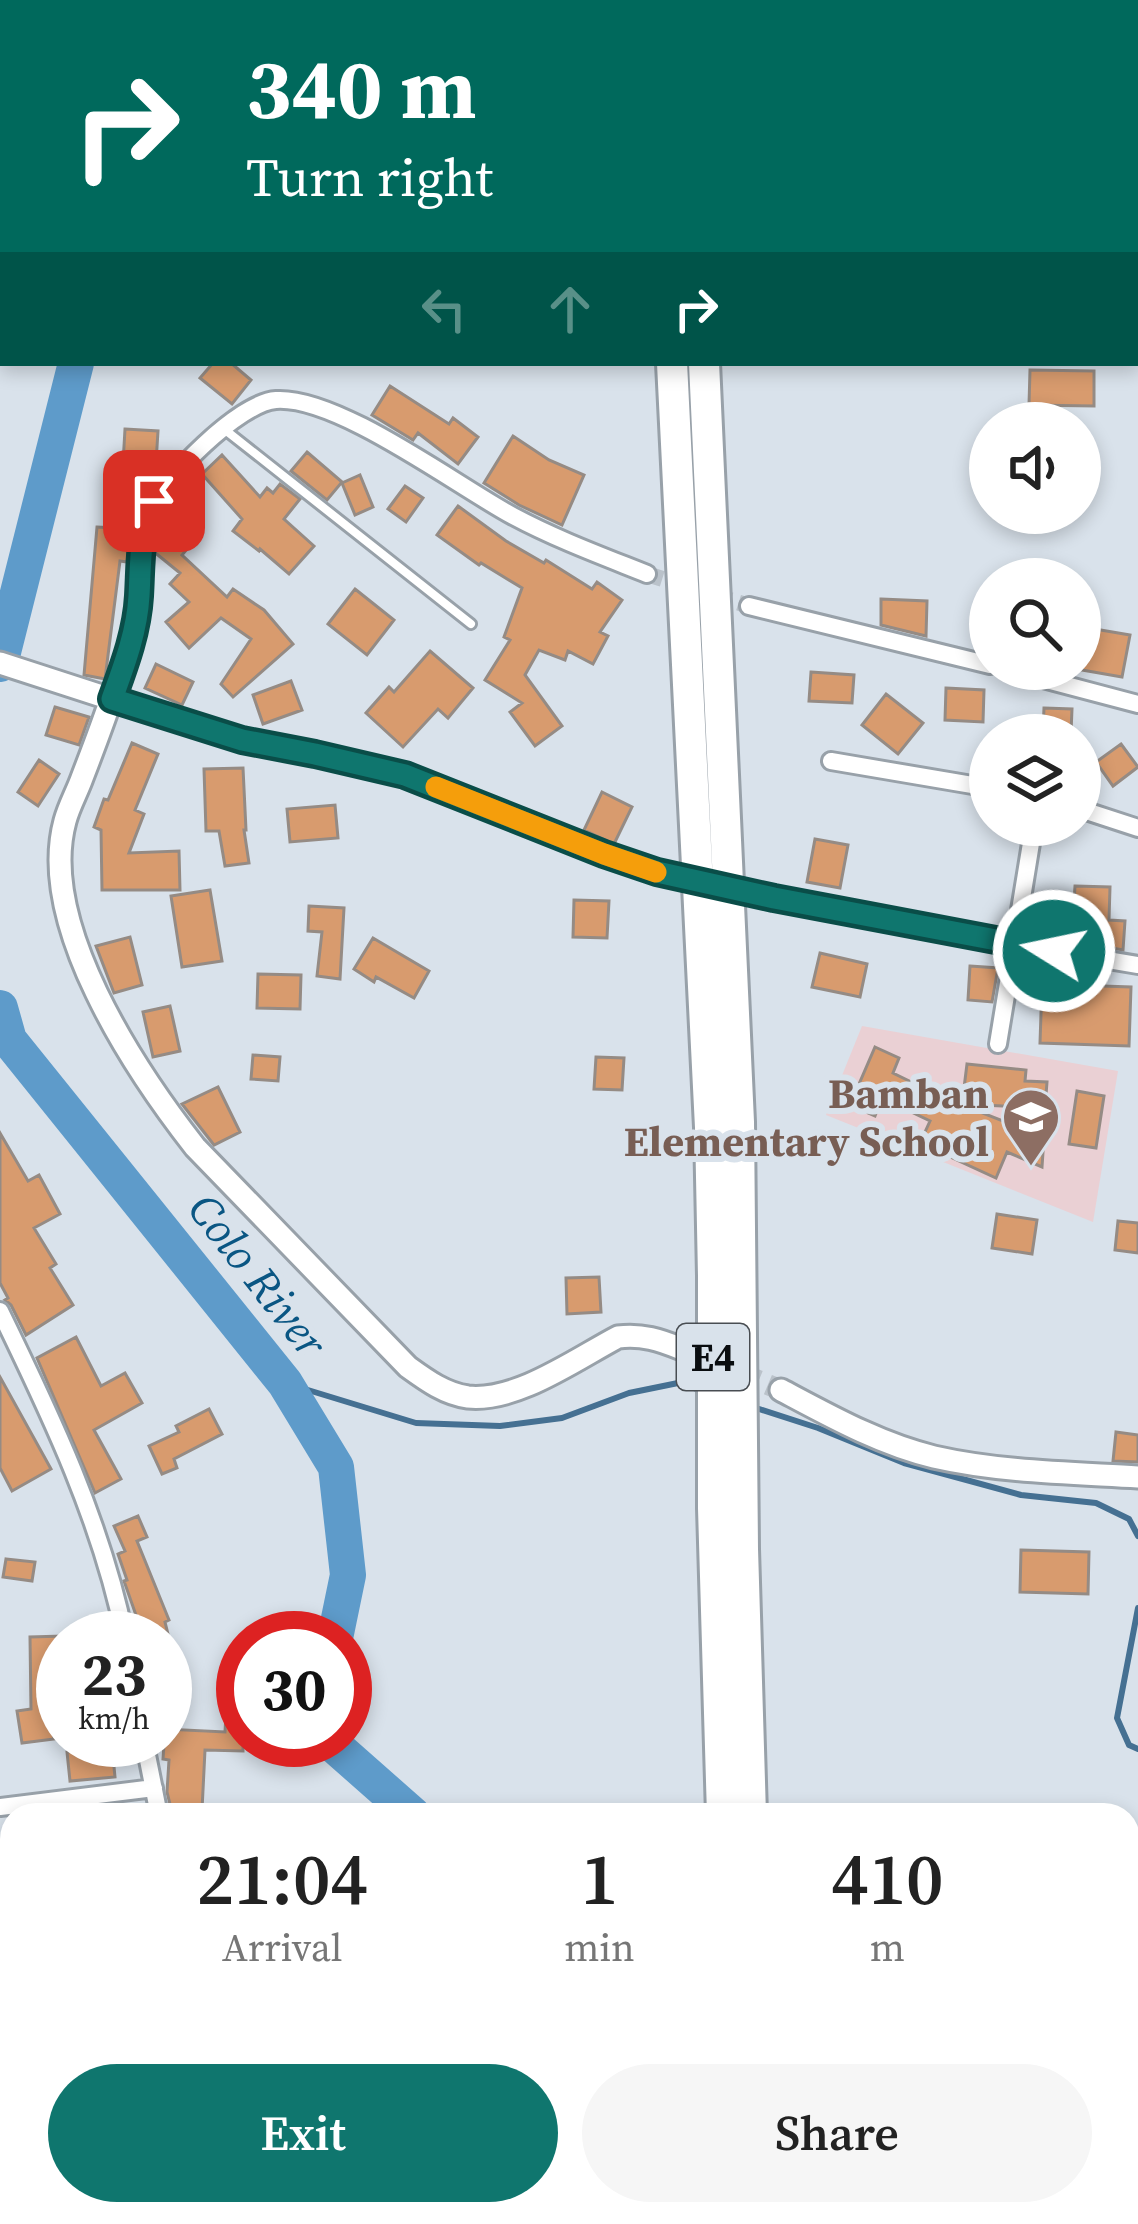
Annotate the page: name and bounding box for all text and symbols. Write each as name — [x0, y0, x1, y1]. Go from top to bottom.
text: 340 m — [246, 31, 477, 146]
icon: right — [48, 48, 204, 204]
text: Turn right — [246, 140, 493, 214]
icon: left — [411, 276, 477, 342]
icon: ahead — [537, 276, 603, 342]
icon: right — [663, 276, 729, 342]
map controls — [969, 402, 1101, 846]
button: sound — [969, 402, 1101, 534]
pin — [103, 450, 205, 552]
icon: arrive — [121, 468, 187, 534]
button: search — [969, 558, 1101, 690]
button: layers — [969, 714, 1101, 846]
position arrow — [991, 888, 1117, 1014]
place label: Bamban Elementary School — [624, 1064, 989, 1170]
school or university icon: Bamban Elementary School — [1000, 1086, 1062, 1168]
water label: Colo River — [174, 1180, 342, 1371]
road number: E4 — [677, 1324, 749, 1390]
speed limit sign: 30 — [216, 1611, 372, 1767]
text: 23 — [81, 1633, 147, 1715]
text: km/h — [78, 1698, 150, 1739]
text: 21:04 — [196, 1829, 368, 1928]
text: 1 — [581, 1829, 618, 1928]
text: 410 — [831, 1829, 944, 1928]
text: Arrival — [222, 1921, 342, 1974]
text: min — [564, 1921, 635, 1974]
text: m — [870, 1921, 905, 1974]
button: Exit — [48, 2064, 558, 2202]
button: Share — [582, 2064, 1092, 2202]

